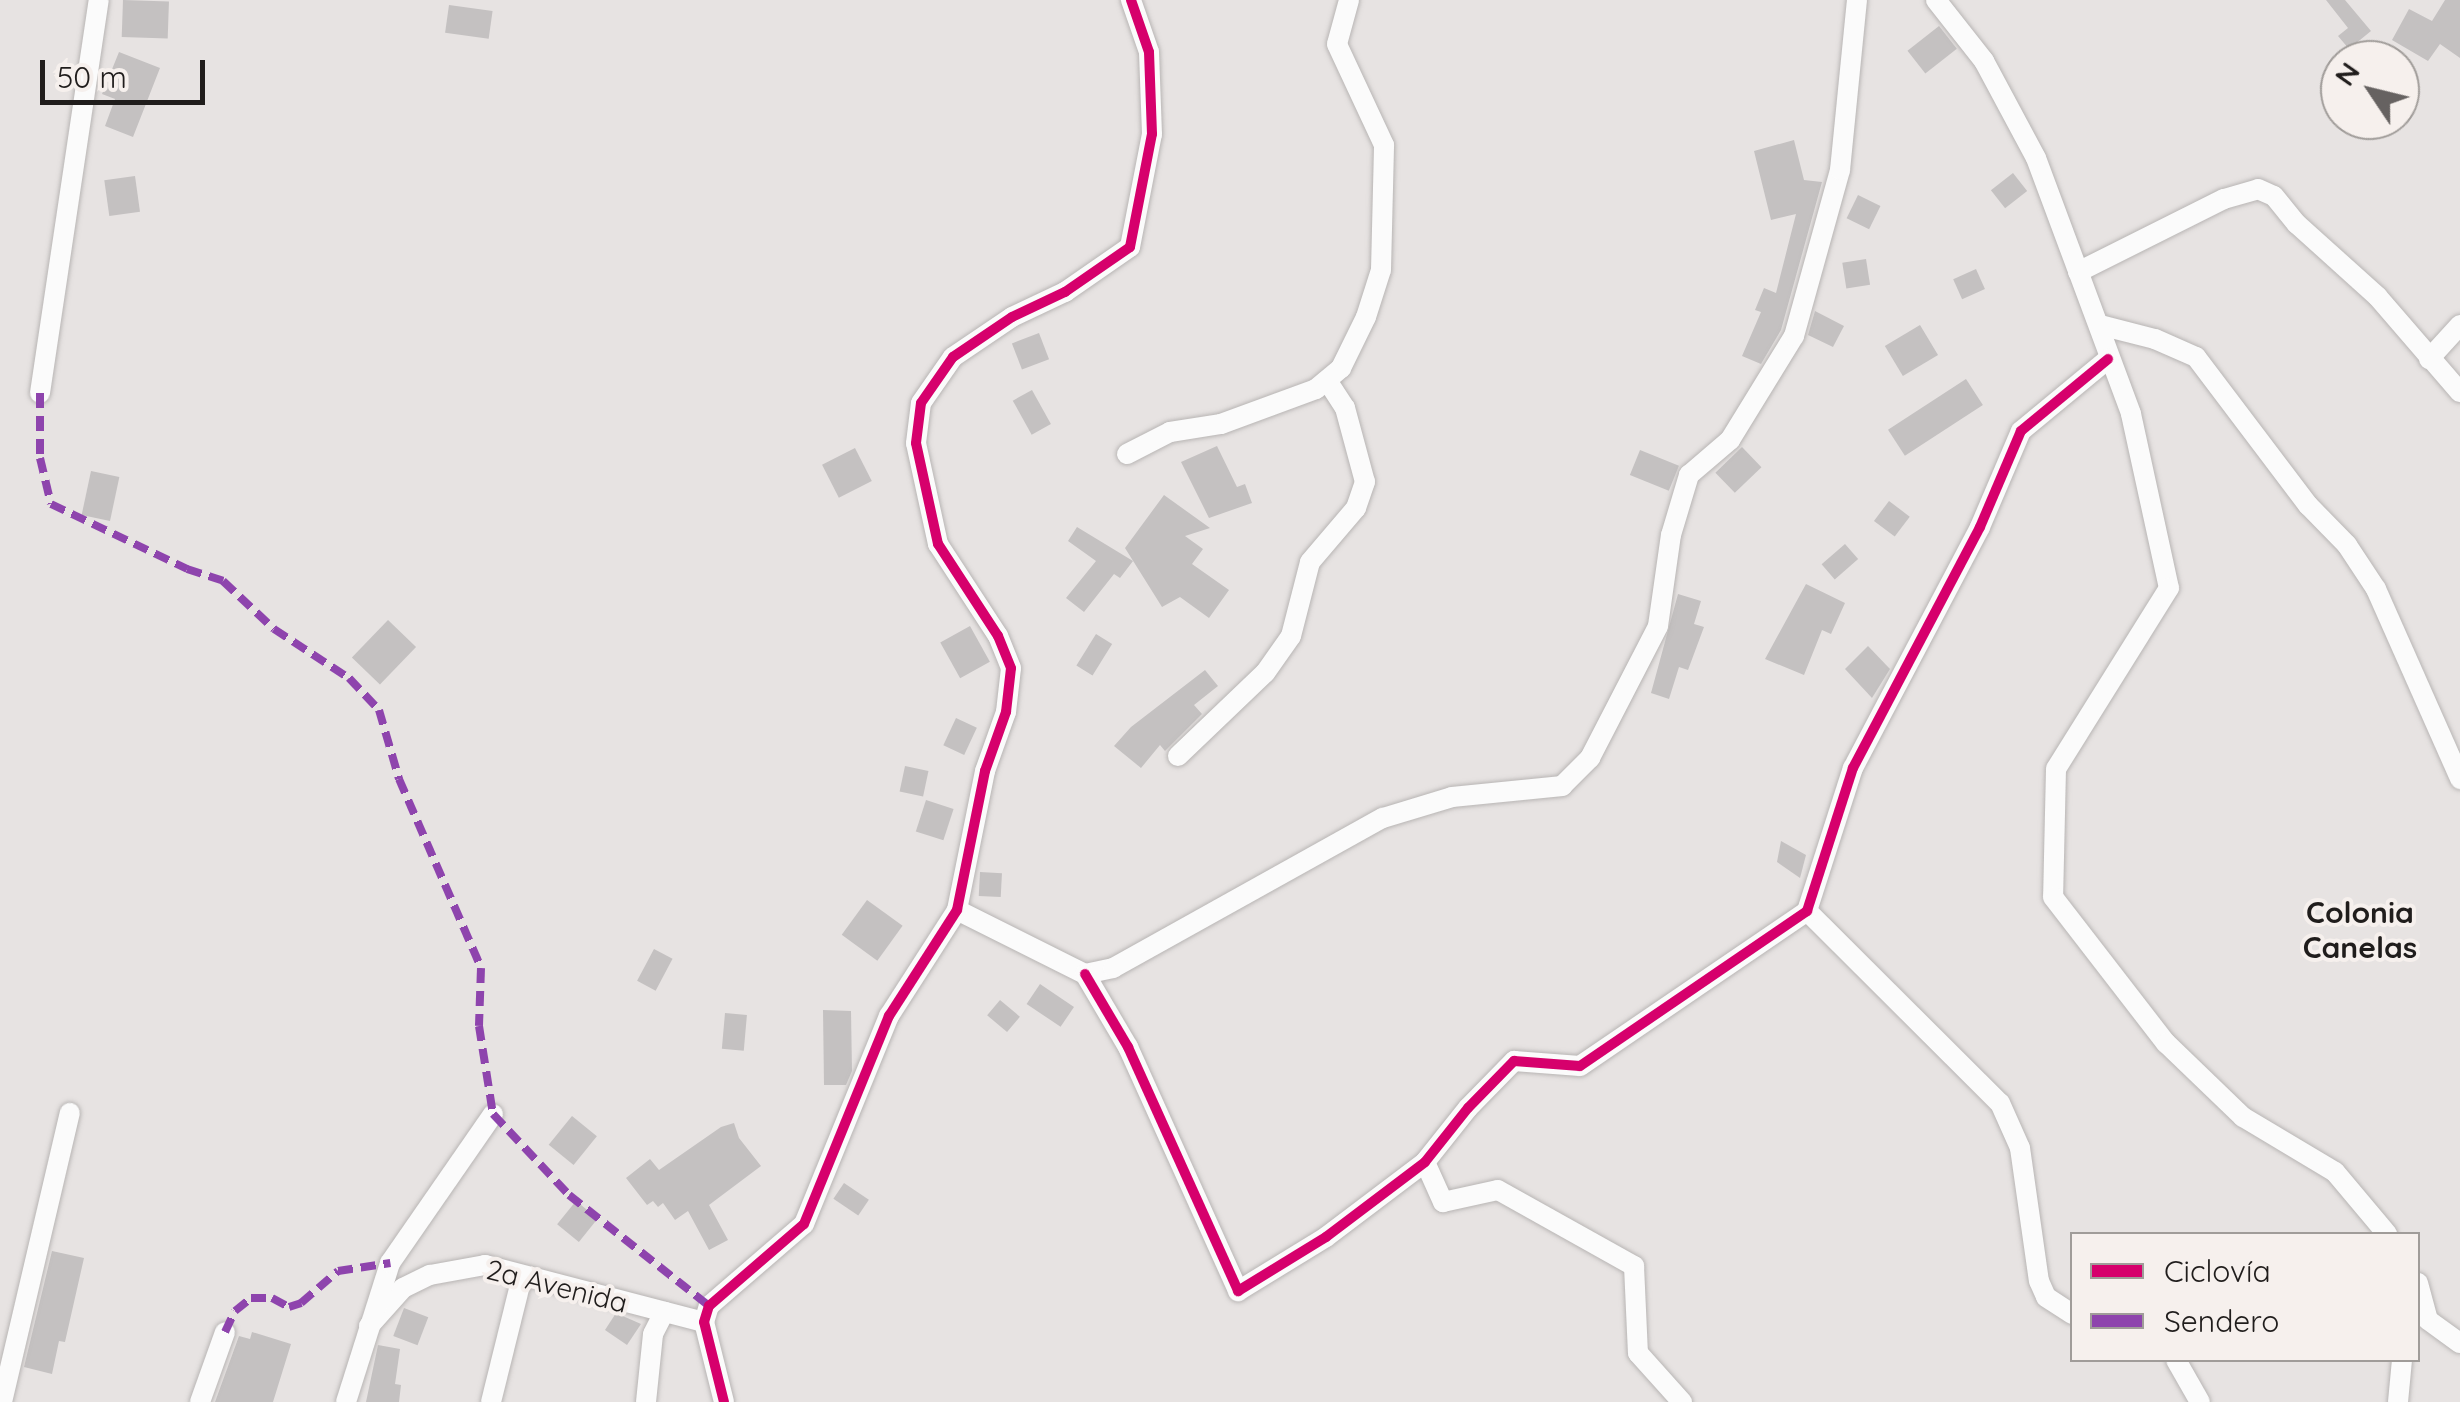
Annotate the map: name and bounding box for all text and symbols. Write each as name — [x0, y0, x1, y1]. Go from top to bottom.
scale bar — [45, 40, 210, 102]
north arrow — [2320, 40, 2420, 140]
text: N — [2326, 55, 2367, 92]
text: 50 m — [57, 58, 127, 96]
district label: Colonia Canelas — [2303, 894, 2417, 964]
legend — [2070, 1232, 2420, 1362]
street label: 2a Avenida — [483, 1252, 631, 1320]
text: Ciclovía — [2164, 1252, 2271, 1290]
text: Sendero — [2164, 1302, 2279, 1340]

